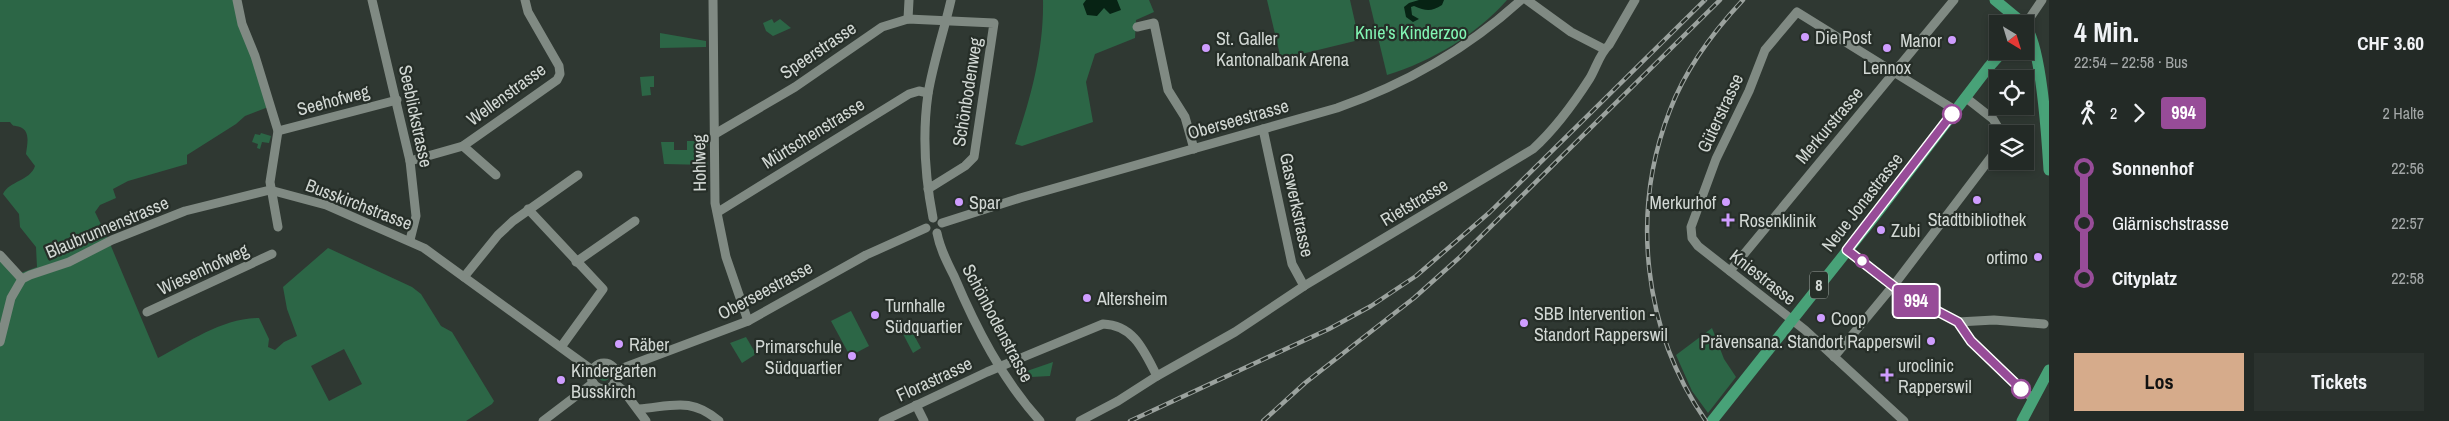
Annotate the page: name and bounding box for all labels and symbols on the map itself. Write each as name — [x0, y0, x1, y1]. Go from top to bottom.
street label: Speerstrasse — [775, 15, 861, 85]
north arrow — [1989, 15, 2034, 60]
park label: Knie's Kinderzoo — [1355, 20, 1467, 45]
place label: Die Post — [1815, 25, 1872, 50]
place label: St. Galler Kantonalbank Arena — [1216, 26, 1349, 72]
place label: Manor — [1900, 28, 1942, 53]
marker: Die Post — [1799, 31, 1811, 43]
marker: Manor — [1946, 34, 1958, 46]
street label: Schönbodenweg — [946, 35, 988, 148]
marker: St. Galler Kantonalbank Arena — [1200, 42, 1212, 54]
marker: Lennox — [1881, 42, 1893, 54]
place label: Lennox — [1863, 55, 1912, 80]
street label: Wellenstrasse — [461, 57, 551, 131]
street label: Seeblickstrasse — [393, 62, 439, 170]
street label: Güterstrasse — [1691, 69, 1749, 157]
street label: Seehofweg — [294, 78, 373, 122]
street label: Merkurstrasse — [1789, 81, 1869, 169]
street label: Mürtschenstrasse — [757, 92, 869, 174]
street label: Oberseestrasse — [1184, 93, 1292, 145]
unlabelled marker — [1942, 104, 1962, 124]
street label: Hohlweg — [686, 133, 712, 192]
street label: Neue Jonastrasse — [1816, 147, 1908, 257]
street label: Gaswerkstrasse — [1274, 151, 1320, 259]
street label: Busskirchstrasse — [302, 172, 416, 236]
street label: Rietstrasse — [1376, 172, 1452, 232]
street label: Blaubrunnenstrasse — [42, 190, 172, 264]
place label: Spar — [969, 190, 1000, 215]
place label: Merkurhof — [1650, 190, 1717, 215]
marker: Stadtbibliothek — [1971, 194, 1983, 206]
marker: Spar — [953, 196, 965, 208]
marker: Merkurhof — [1720, 196, 1732, 208]
place label: Stadtbibliothek — [1928, 207, 2027, 232]
place label: Rosenklinik — [1739, 208, 1817, 233]
marker: Rosenklinik — [1721, 213, 1735, 227]
place label: Zubi — [1891, 218, 1921, 243]
marker: Zubi — [1875, 224, 1887, 236]
street label: Wiesenhofweg — [153, 237, 253, 301]
street label: Kniestrasse — [1725, 243, 1801, 311]
place label: ortimo — [1986, 245, 2028, 270]
marker: ortimo — [2032, 251, 2044, 263]
unlabelled marker — [1855, 254, 1869, 268]
street label: Oberseestrasse — [713, 255, 817, 325]
street label: Schönbodenstrasse — [956, 260, 1040, 386]
road number: 8 — [1810, 272, 1828, 298]
line badge: 994 — [1887, 285, 1945, 317]
place label: Altersheim — [1096, 286, 1168, 311]
marker: Altersheim — [1081, 292, 1093, 304]
place label: Turnhalle Südquartier — [885, 293, 962, 339]
place label: SBB Intervention - Standort Rapperswil — [1534, 301, 1668, 347]
place label: Coop — [1831, 306, 1866, 331]
marker: Turnhalle Südquartier — [869, 309, 881, 321]
marker: Coop — [1815, 312, 1827, 324]
marker: SBB Intervention - Standort Rapperswil — [1518, 317, 1530, 329]
place label: Prävensana. Standort Rapperswil — [1700, 329, 1921, 354]
place label: Räber — [629, 332, 669, 357]
place label: Primarschule Südquartier — [755, 334, 842, 380]
marker: Prävensana. Standort Rapperswil — [1925, 335, 1937, 347]
marker: Räber — [613, 338, 625, 350]
marker: Primarschule Südquartier — [846, 350, 858, 362]
street label: Florastrasse — [892, 351, 976, 407]
place label: uroclinic Rapperswil — [1898, 353, 1972, 399]
place label: Kindergarten Busskirch — [571, 358, 656, 404]
marker: uroclinic Rapperswil — [1880, 368, 1894, 382]
marker: Kindergarten Busskirch — [555, 374, 567, 386]
unlabelled marker — [2011, 379, 2031, 399]

